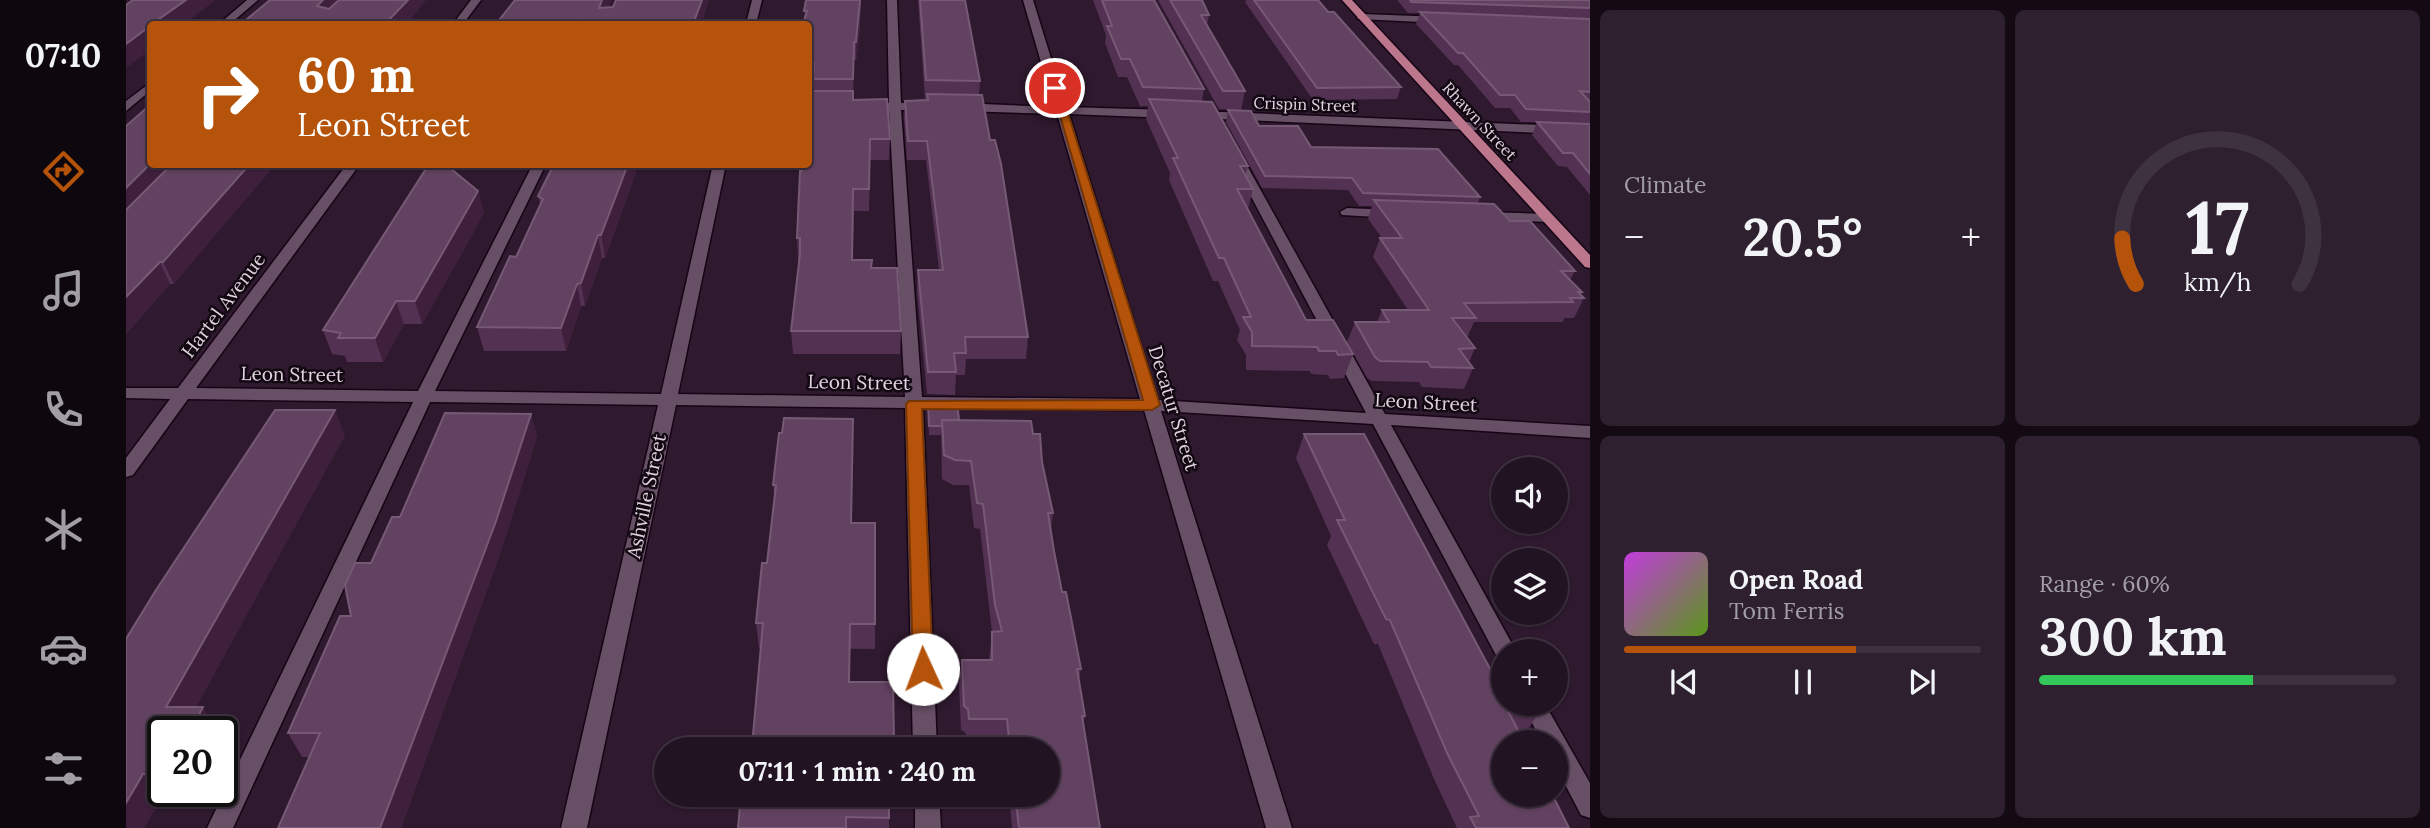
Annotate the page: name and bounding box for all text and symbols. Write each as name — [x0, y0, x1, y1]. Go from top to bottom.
text: 07:10 — [25, 35, 101, 76]
text: 60 m — [297, 43, 414, 105]
icon: right — [182, 49, 273, 140]
pin — [1025, 58, 1085, 118]
icon: arrive — [1036, 69, 1074, 107]
street label: Rhawn Street — [1439, 78, 1522, 165]
street label: Crispin Street — [1253, 92, 1358, 116]
text: Leon Street — [297, 104, 470, 145]
icon: directions — [39, 147, 88, 196]
text: Climate — [1624, 170, 1706, 199]
text: 17 — [2186, 181, 2249, 274]
text: 20.5° — [1743, 204, 1862, 270]
text: − — [1624, 213, 1644, 261]
text: + — [1961, 213, 1981, 261]
street label: Hartel Avenue — [176, 248, 270, 362]
icon: music — [39, 266, 88, 315]
text: km/h — [2184, 266, 2251, 298]
street label: Decatur Street — [1144, 342, 1205, 474]
street label: Leon Street — [240, 361, 344, 387]
street label: Leon Street — [807, 369, 911, 395]
icon: phone — [39, 385, 88, 434]
street label: Leon Street — [1374, 387, 1479, 417]
street label: Ashville Street — [621, 431, 671, 561]
map controls — [1491, 457, 1568, 807]
button: sound — [1491, 457, 1568, 534]
icon: climate — [39, 505, 88, 554]
button: layers — [1491, 548, 1568, 625]
text: Open Road — [1729, 563, 1863, 596]
text: Range · 60% — [2039, 569, 2170, 598]
text: Tom Ferris — [1729, 596, 1844, 625]
text: 300 km — [2039, 603, 2227, 669]
icon: car — [39, 624, 88, 673]
position arrow — [886, 632, 960, 706]
button: + — [1491, 639, 1568, 716]
icon: previous — [1665, 663, 1703, 701]
icon: pause — [1784, 663, 1822, 701]
icon: next — [1903, 663, 1941, 701]
speed limit sign: 20 — [147, 716, 238, 807]
button: − — [1491, 730, 1568, 807]
icon: filters — [39, 744, 88, 793]
text: 07:11 · 1 min · 240 m — [738, 755, 976, 788]

